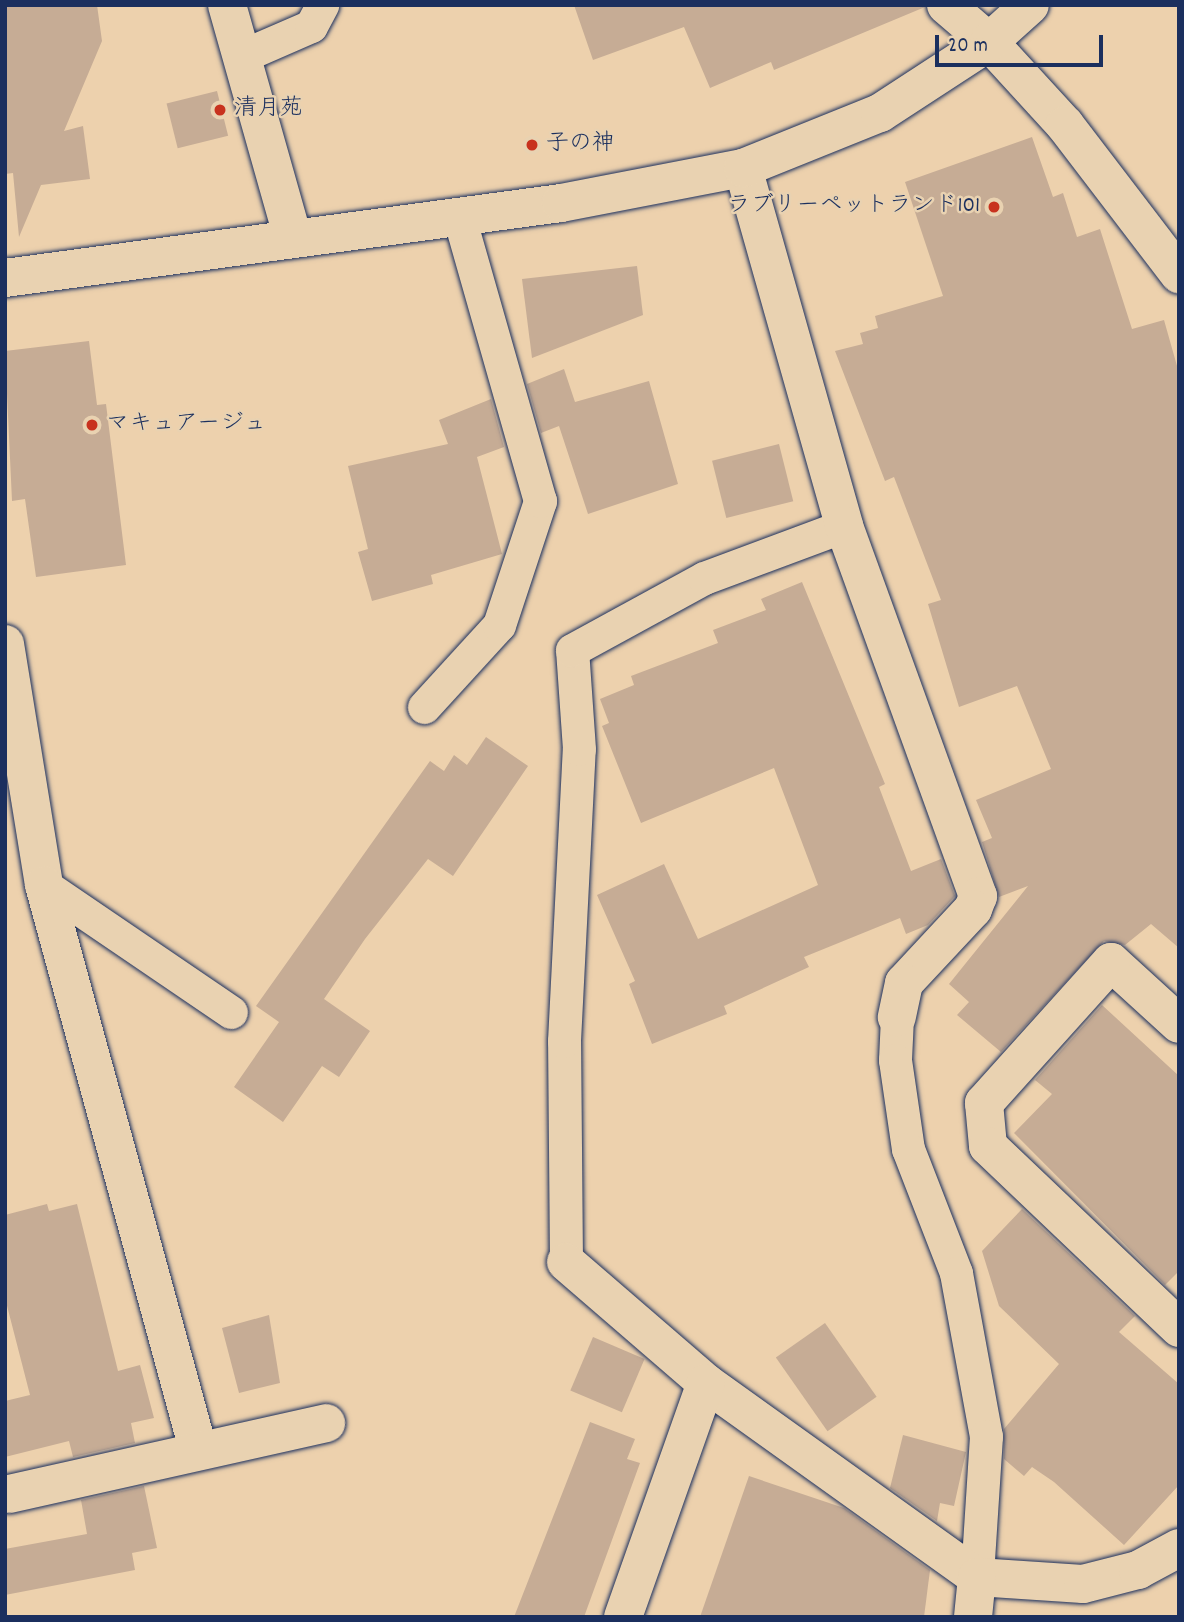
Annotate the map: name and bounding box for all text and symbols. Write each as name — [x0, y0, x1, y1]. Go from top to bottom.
scale bar — [939, 21, 1107, 65]
text: 20 m — [948, 32, 988, 62]
place label: 清月苑 — [234, 96, 303, 124]
marker: 清月苑 — [212, 102, 228, 118]
place label: 子の神 — [546, 131, 615, 159]
marker: 子の神 — [524, 137, 540, 153]
place label: ラブリーペットランド101 — [727, 193, 980, 221]
marker: ラブリーペットランド101 — [986, 199, 1002, 215]
place label: マキュアージュ — [106, 411, 266, 439]
marker: マキュアージュ — [84, 417, 100, 433]

